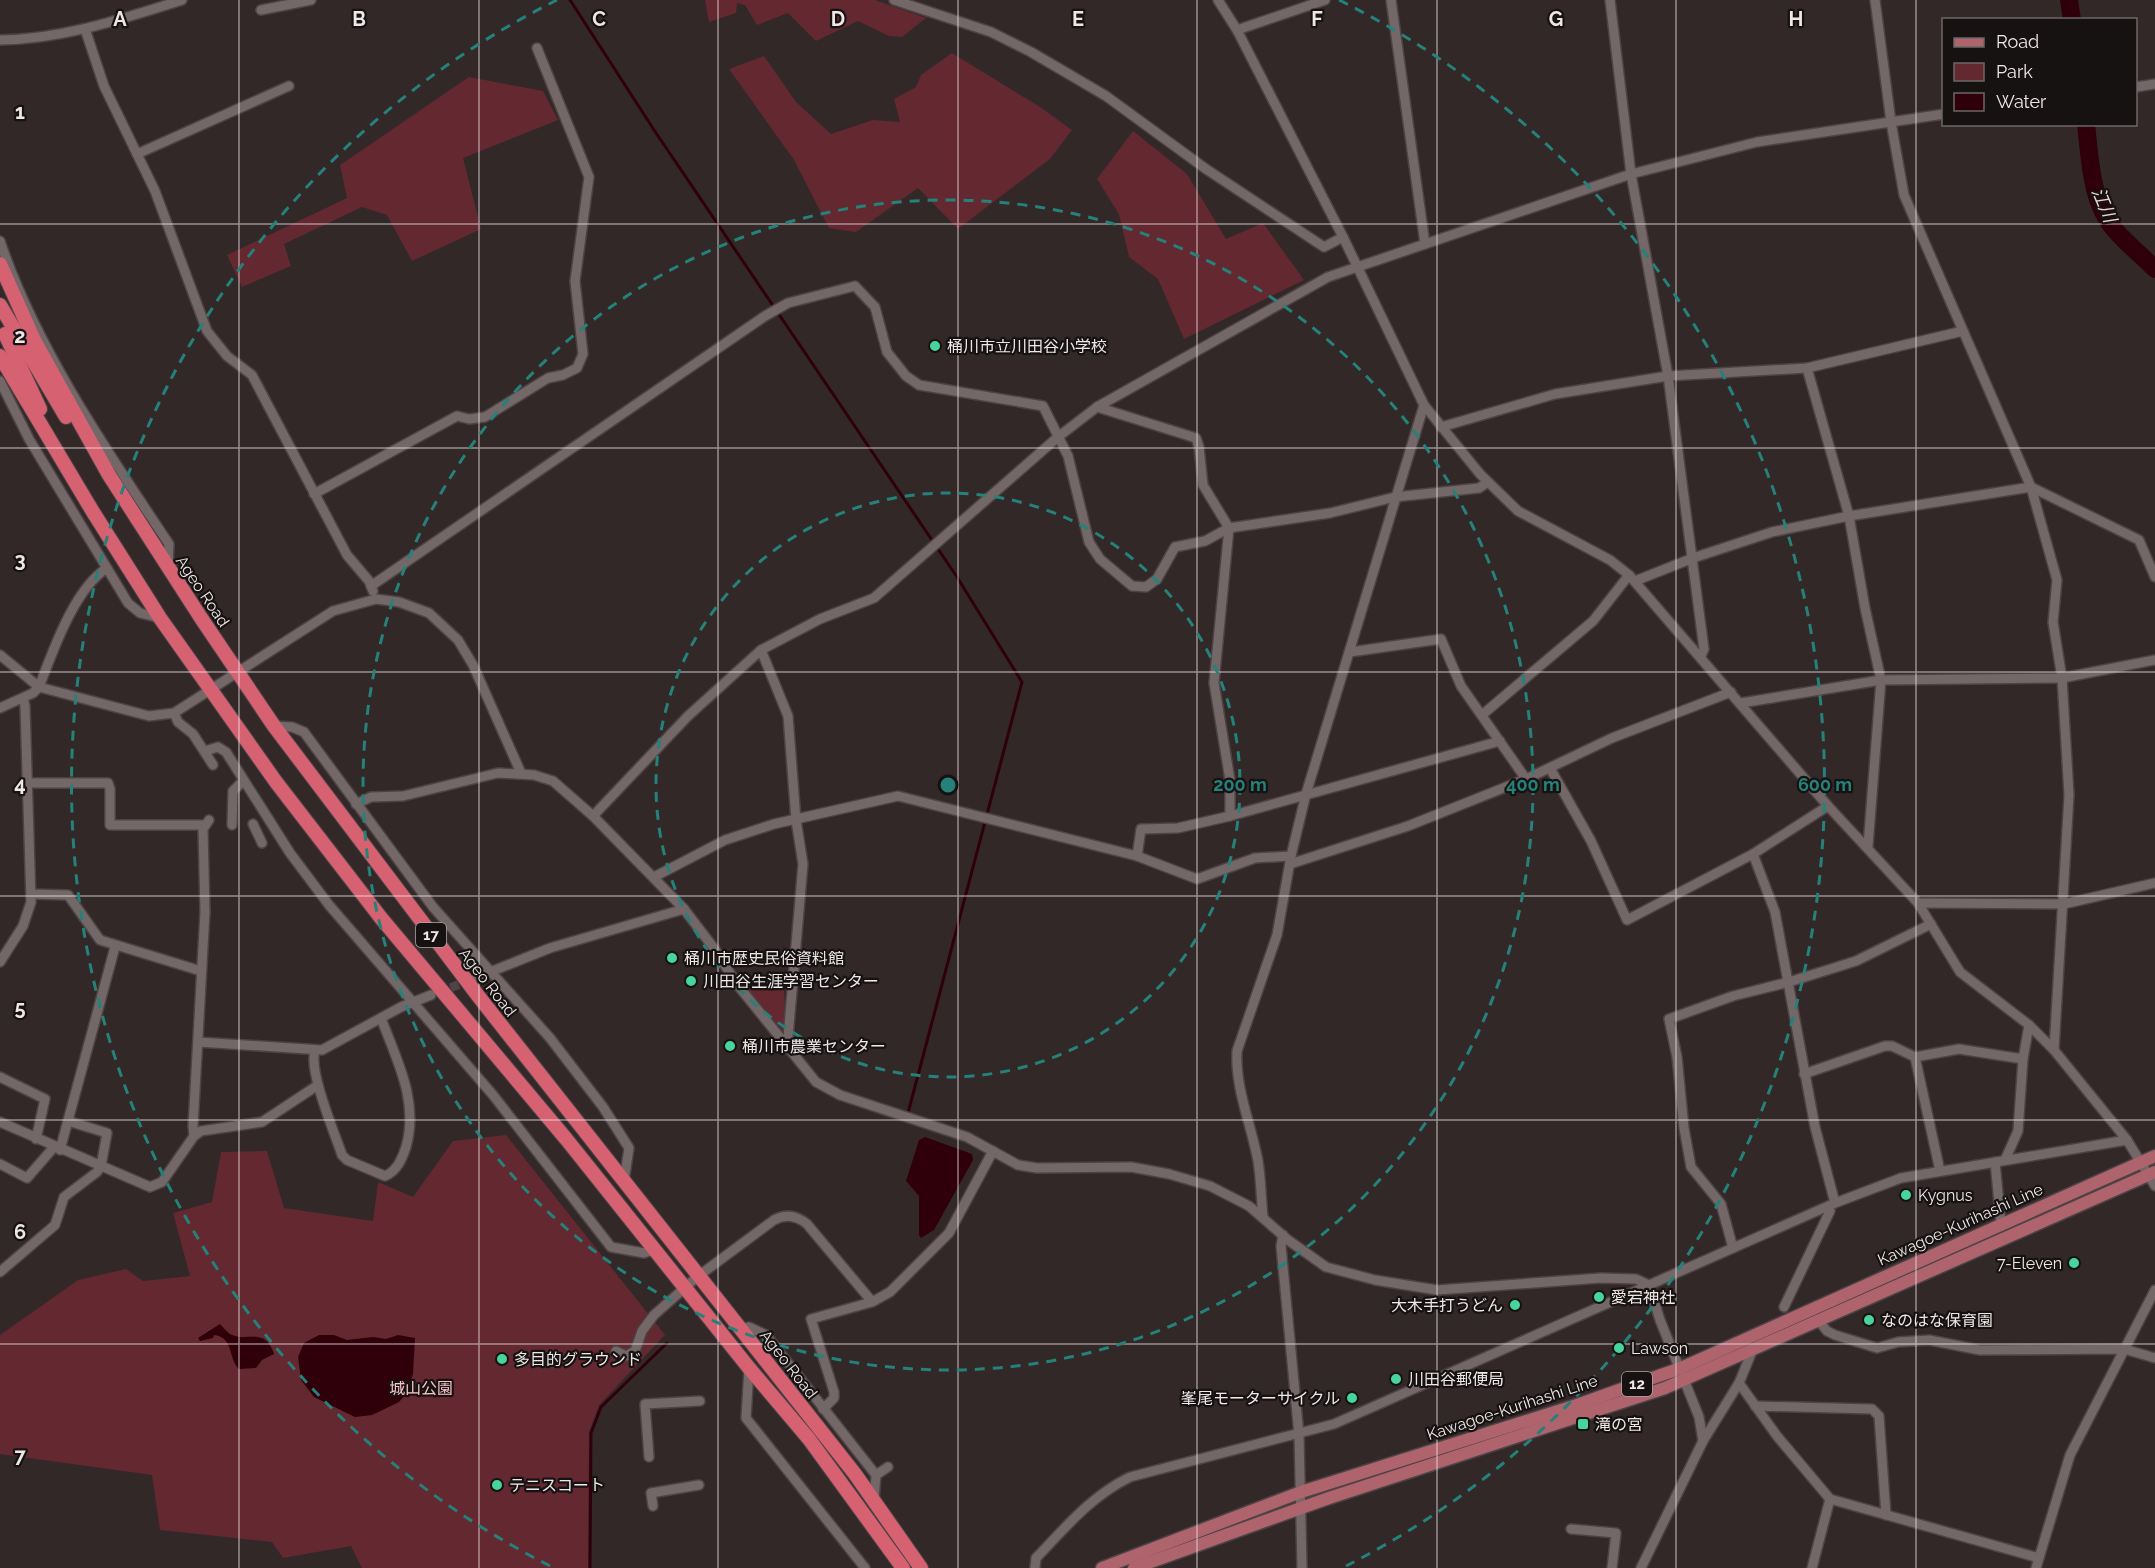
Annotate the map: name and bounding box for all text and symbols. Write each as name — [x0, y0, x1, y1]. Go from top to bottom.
text: A — [113, 7, 127, 31]
text: B — [352, 7, 366, 31]
text: C — [592, 7, 606, 31]
text: D — [831, 7, 845, 31]
text: E — [1072, 7, 1084, 31]
text: F — [1311, 7, 1323, 31]
text: G — [1549, 7, 1563, 31]
text: H — [1789, 7, 1803, 31]
legend — [1942, 18, 2137, 126]
text: Road — [1996, 31, 2039, 52]
text: Park — [1996, 61, 2033, 82]
text: Water — [1996, 91, 2047, 112]
text: 1 — [15, 100, 25, 124]
water label: 江川 — [2088, 184, 2122, 227]
text: 2 — [14, 324, 26, 348]
place label: 桶川市立川田谷小学校 — [947, 337, 1107, 356]
marker: 桶川市立川田谷小学校 — [928, 339, 942, 353]
text: 3 — [14, 548, 26, 572]
street label: Ageo Road — [172, 552, 233, 631]
text: 4 — [14, 772, 26, 796]
text: 200 m — [1213, 774, 1267, 795]
text: 400 m — [1506, 774, 1560, 795]
text: 600 m — [1798, 774, 1852, 795]
centre of rings — [938, 775, 958, 795]
road number: 17 — [416, 923, 446, 947]
street label: Ageo Road — [455, 944, 520, 1020]
place label: 桶川市歴史民俗資料館 — [684, 949, 844, 968]
marker: 桶川市歴史民俗資料館 — [665, 951, 679, 965]
place label: 川田谷生涯学習センター — [703, 972, 879, 991]
marker: 川田谷生涯学習センター — [684, 974, 698, 988]
text: 5 — [14, 996, 26, 1020]
place label: 桶川市農業センター — [742, 1037, 886, 1056]
marker: 桶川市農業センター — [723, 1039, 737, 1053]
street label: Kawagoe-Kurihashi Line — [1875, 1179, 2046, 1269]
place label: Kygnus — [1918, 1186, 1973, 1205]
marker: Kygnus — [1899, 1188, 1913, 1202]
text: 6 — [14, 1220, 26, 1244]
place label: 7-Eleven — [1997, 1254, 2062, 1273]
marker: 7-Eleven — [2067, 1256, 2081, 1270]
place label: 愛宕神社 — [1611, 1288, 1675, 1307]
marker: 愛宕神社 — [1592, 1290, 1606, 1304]
place label: 大木手打うどん — [1391, 1296, 1503, 1315]
marker: 大木手打うどん — [1508, 1298, 1522, 1312]
place label: なのはな保育園 — [1881, 1311, 1993, 1330]
marker: なのはな保育園 — [1862, 1313, 1876, 1327]
street label: Ageo Road — [756, 1326, 821, 1402]
place label: Lawson — [1631, 1339, 1688, 1358]
marker: Lawson — [1612, 1341, 1626, 1355]
place label: 多目的グラウンド — [514, 1350, 642, 1369]
marker: 多目的グラウンド — [495, 1352, 509, 1366]
place label: 川田谷郵便局 — [1408, 1370, 1504, 1389]
street label: Kawagoe-Kurihashi Line — [1424, 1371, 1600, 1444]
marker: 川田谷郵便局 — [1389, 1372, 1403, 1386]
road number: 12 — [1622, 1372, 1652, 1396]
park label: 城山公園 — [389, 1379, 453, 1398]
place label: 峯尾モーターサイクル — [1181, 1389, 1340, 1408]
marker: 峯尾モーターサイクル — [1345, 1391, 1359, 1405]
place label: 滝の宮 — [1595, 1415, 1643, 1434]
marker: 滝の宮 — [1576, 1417, 1590, 1431]
text: 7 — [14, 1444, 26, 1468]
place label: テニスコート — [509, 1476, 605, 1495]
marker: テニスコート — [490, 1478, 504, 1492]

